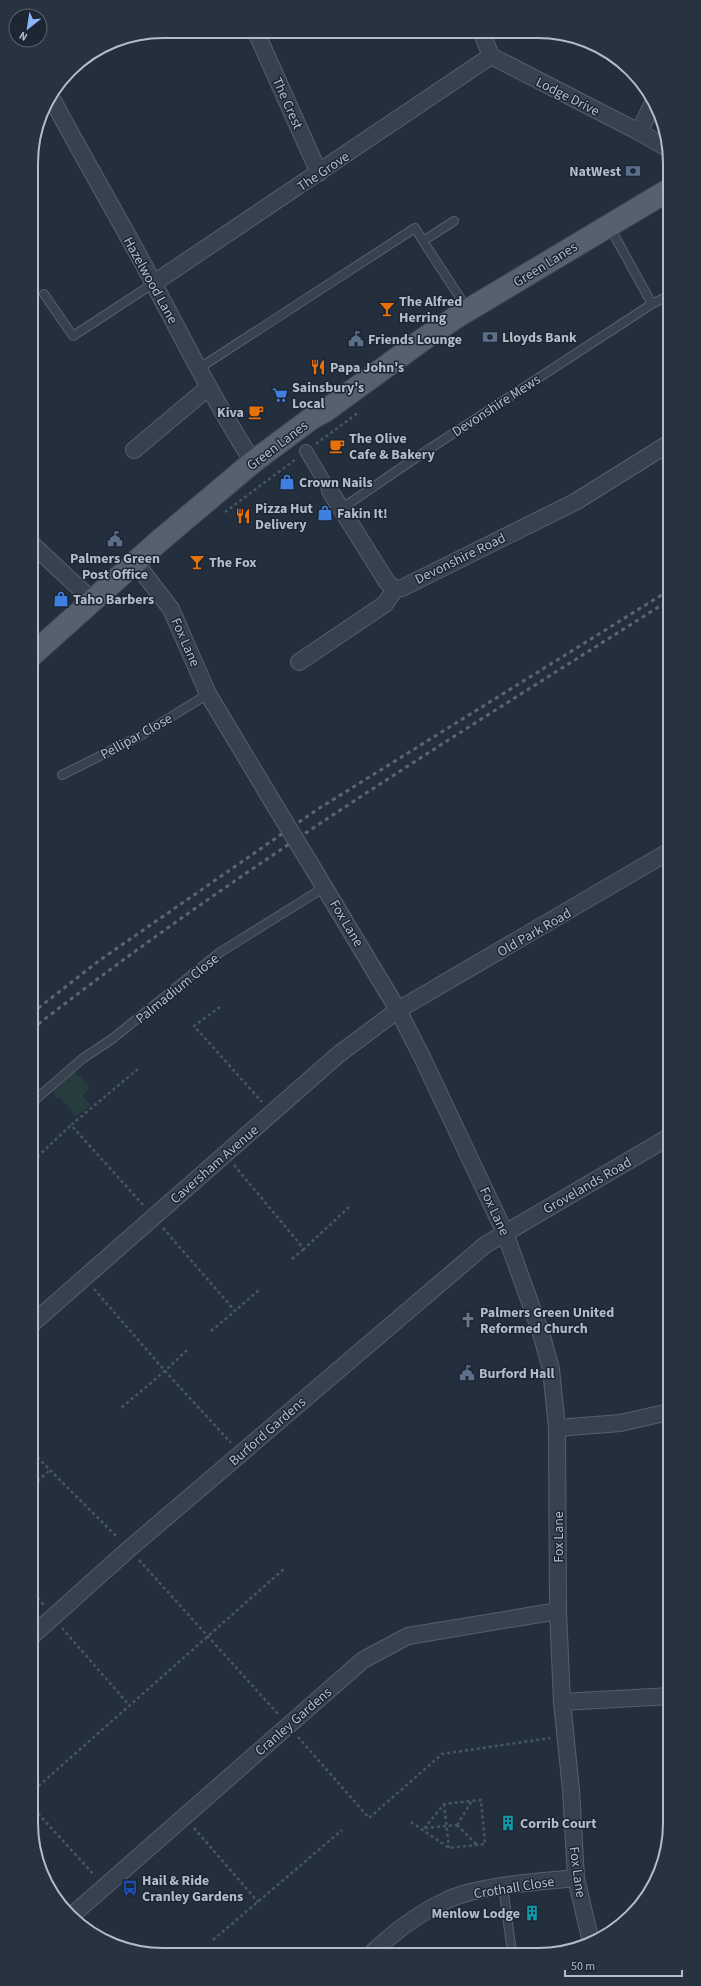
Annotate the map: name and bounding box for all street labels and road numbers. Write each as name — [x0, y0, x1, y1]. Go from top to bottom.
street label: Lodge Drive — [532, 72, 603, 121]
street label: The Crest — [267, 74, 307, 133]
street label: The Grove — [293, 147, 354, 197]
street label: Hazelwood Lane — [118, 233, 182, 328]
street label: Green Lanes — [510, 237, 581, 292]
street label: Devonshire Mews — [448, 370, 545, 442]
street label: Green Lanes — [243, 416, 312, 475]
street label: Devonshire Road — [412, 528, 509, 590]
street label: Fox Lane — [165, 615, 205, 670]
street label: Pellipar Close — [97, 709, 176, 765]
street label: Fox Lane — [324, 896, 368, 951]
street label: Old Park Road — [494, 904, 575, 962]
street label: Palmadium Close — [132, 949, 224, 1029]
street label: Caversham Avenue — [166, 1121, 263, 1209]
street label: Grovelands Road — [540, 1152, 635, 1219]
street label: Fox Lane — [474, 1184, 514, 1239]
street label: Burford Gardens — [225, 1393, 311, 1471]
street label: Fox Lane — [549, 1511, 569, 1563]
street label: Cranley Gardens — [251, 1683, 336, 1761]
street label: Fox Lane — [564, 1845, 591, 1899]
street label: Crothall Close — [472, 1872, 556, 1904]

